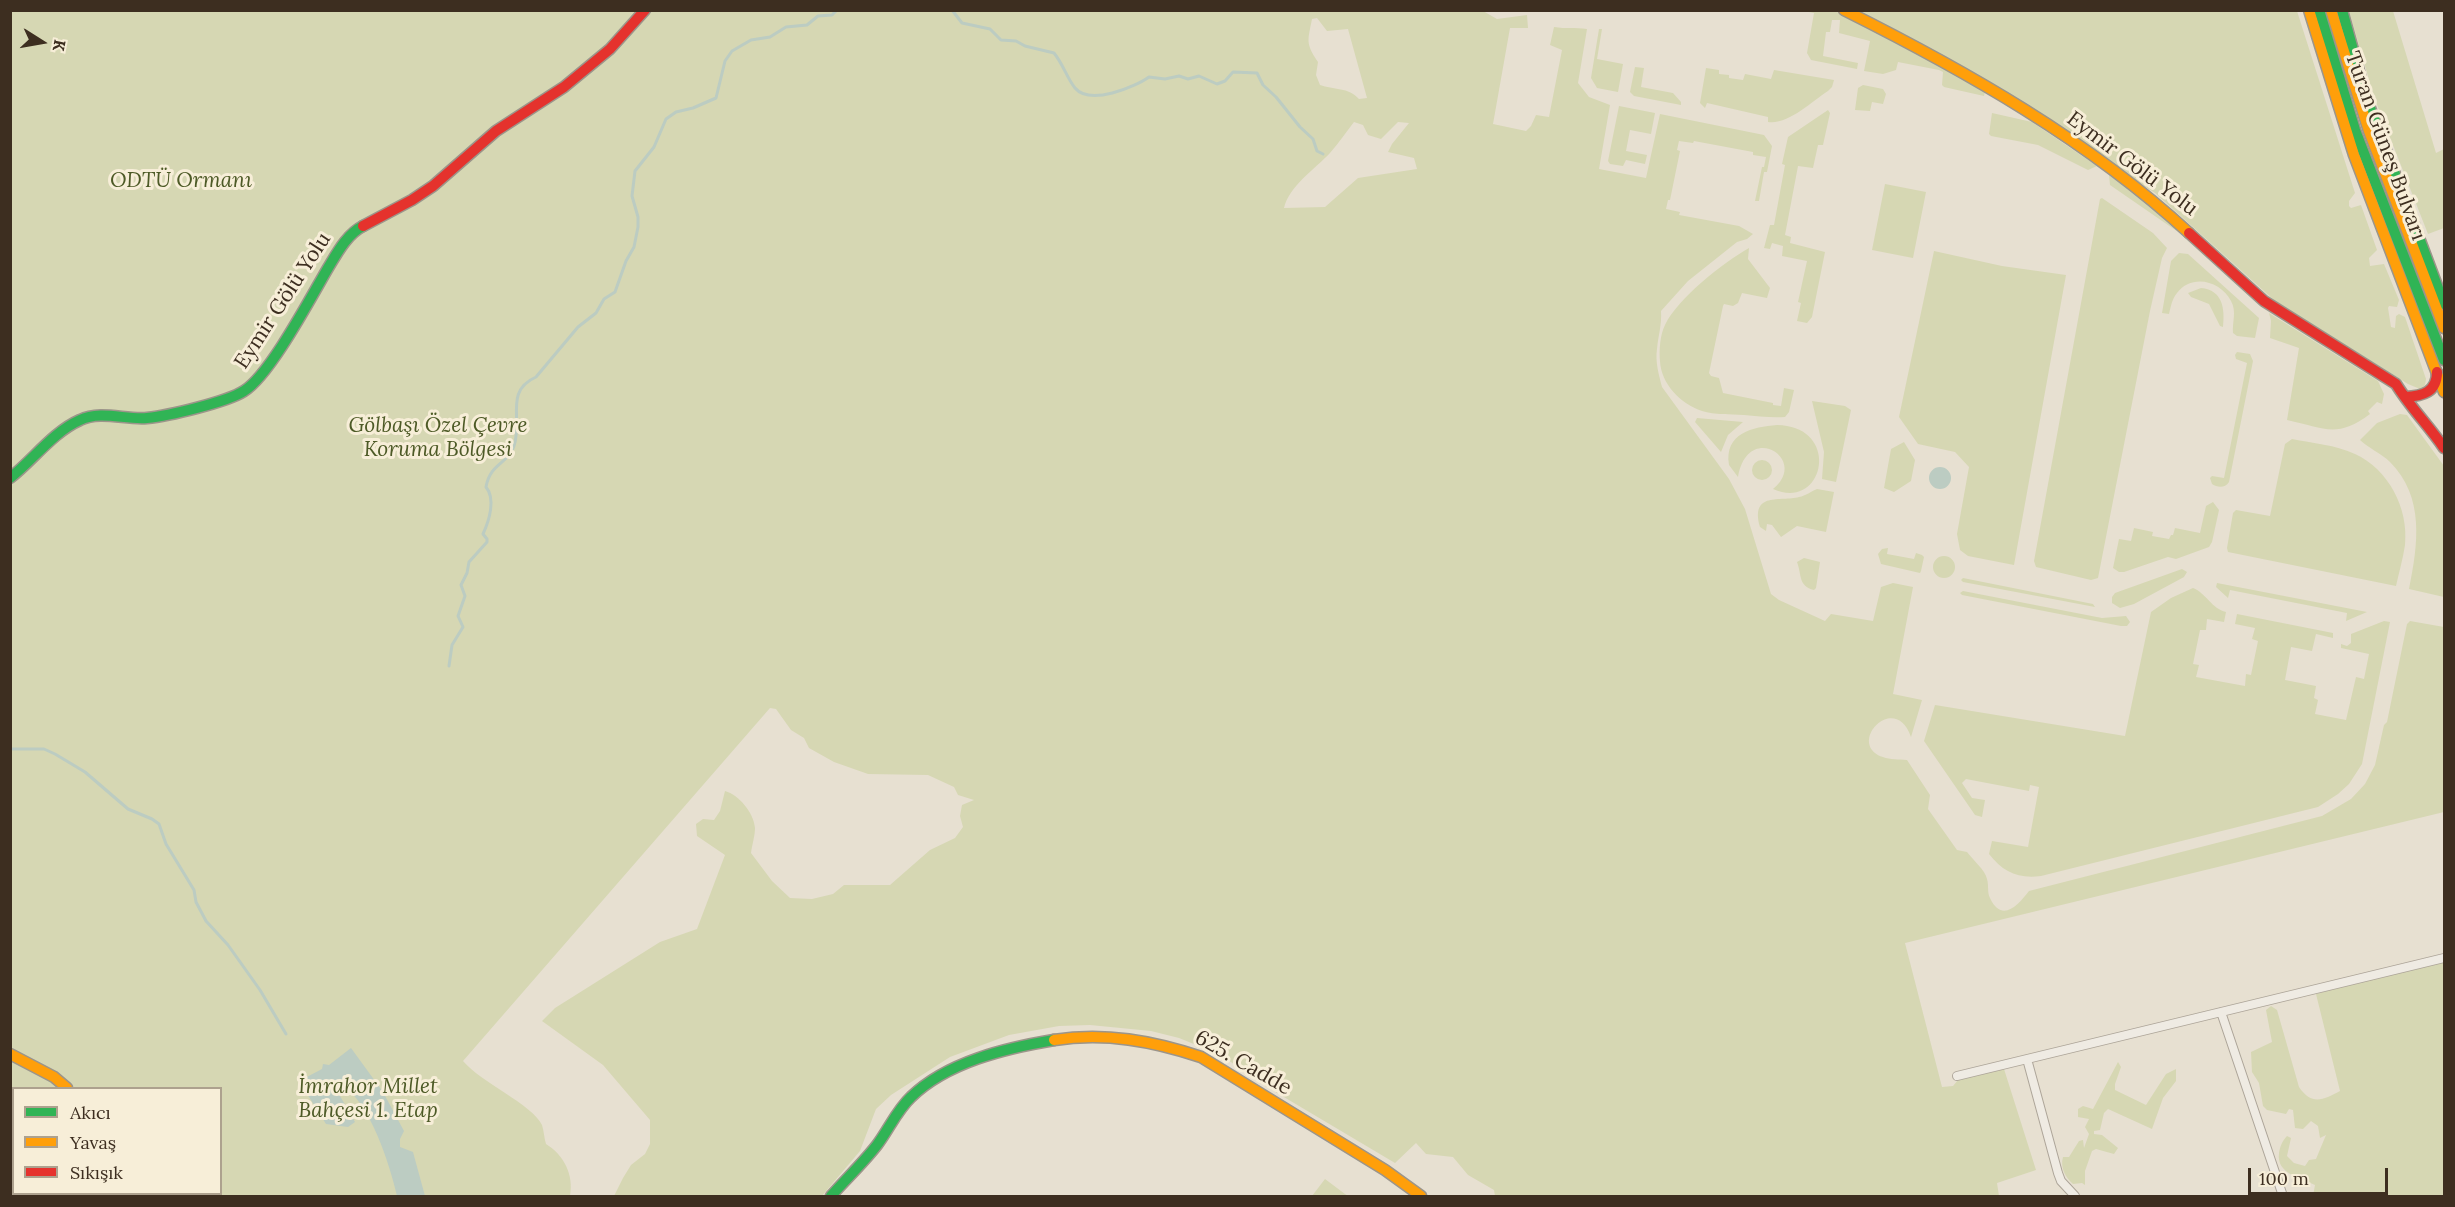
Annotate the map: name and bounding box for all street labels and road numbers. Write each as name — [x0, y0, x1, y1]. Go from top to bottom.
street label: Turan Güneş Bulvarı — [2339, 48, 2431, 244]
street label: Eymir Gölü Yolu — [2061, 107, 2203, 221]
street label: Eymir Gölü Yolu — [230, 228, 336, 374]
street label: 625. Cadde — [1190, 1025, 1296, 1101]

